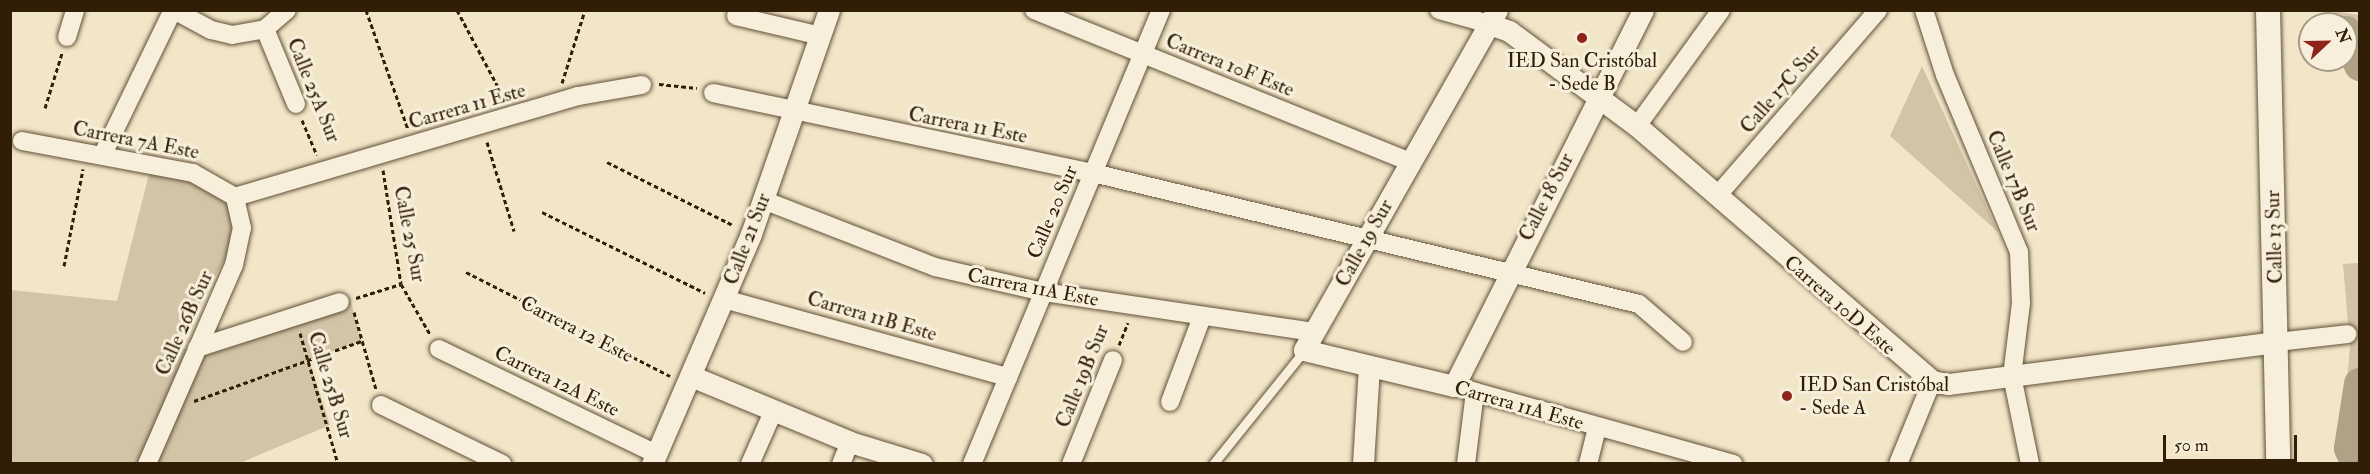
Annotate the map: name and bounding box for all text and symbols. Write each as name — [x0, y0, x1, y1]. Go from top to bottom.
north arrow — [2298, 12, 2358, 72]
text: N — [2331, 26, 2355, 46]
street label: Carrera 10F Este — [1162, 28, 1298, 102]
marker: IED San Cristóbal - Sede B — [1575, 31, 1589, 45]
street label: Calle 25A Sur — [282, 34, 346, 146]
street label: Calle 17C Sur — [1735, 40, 1825, 138]
place label: IED San Cristóbal - Sede B — [1507, 48, 1657, 95]
street label: Carrera 11 Este — [406, 78, 528, 134]
street label: Carrera 11 Este — [907, 102, 1029, 148]
street label: Carrera 7A Este — [71, 116, 201, 164]
street label: Calle 17B Sur — [1982, 127, 2046, 235]
street label: Calle 18 Sur — [1514, 149, 1578, 245]
street label: Calle 20 Sur — [1022, 162, 1082, 262]
street label: Calle 25 Sur — [389, 184, 431, 284]
street label: Calle 21 Sur — [719, 190, 775, 288]
street label: Calle 13 Sur — [2260, 190, 2288, 284]
street label: Calle 19 Sur — [1330, 195, 1398, 291]
street label: Carrera 10D Este — [1779, 250, 1901, 360]
street label: Carrera 11A Este — [965, 263, 1101, 311]
street label: Calle 26B Sur — [150, 267, 218, 379]
street label: Carrera 11B Este — [804, 286, 940, 346]
street label: Carrera 12 Este — [517, 290, 637, 368]
street label: Calle 19B Sur — [1050, 321, 1114, 431]
street label: Calle 25B Sur — [303, 329, 359, 441]
street label: Carrera 12A Este — [491, 340, 623, 422]
place label: IED San Cristóbal - Sede A — [1799, 372, 1949, 419]
street label: Carrera 11A Este — [1452, 375, 1586, 435]
marker: IED San Cristóbal - Sede A — [1780, 389, 1794, 403]
scale bar — [2166, 423, 2300, 461]
text: 50 m — [2174, 434, 2209, 457]

